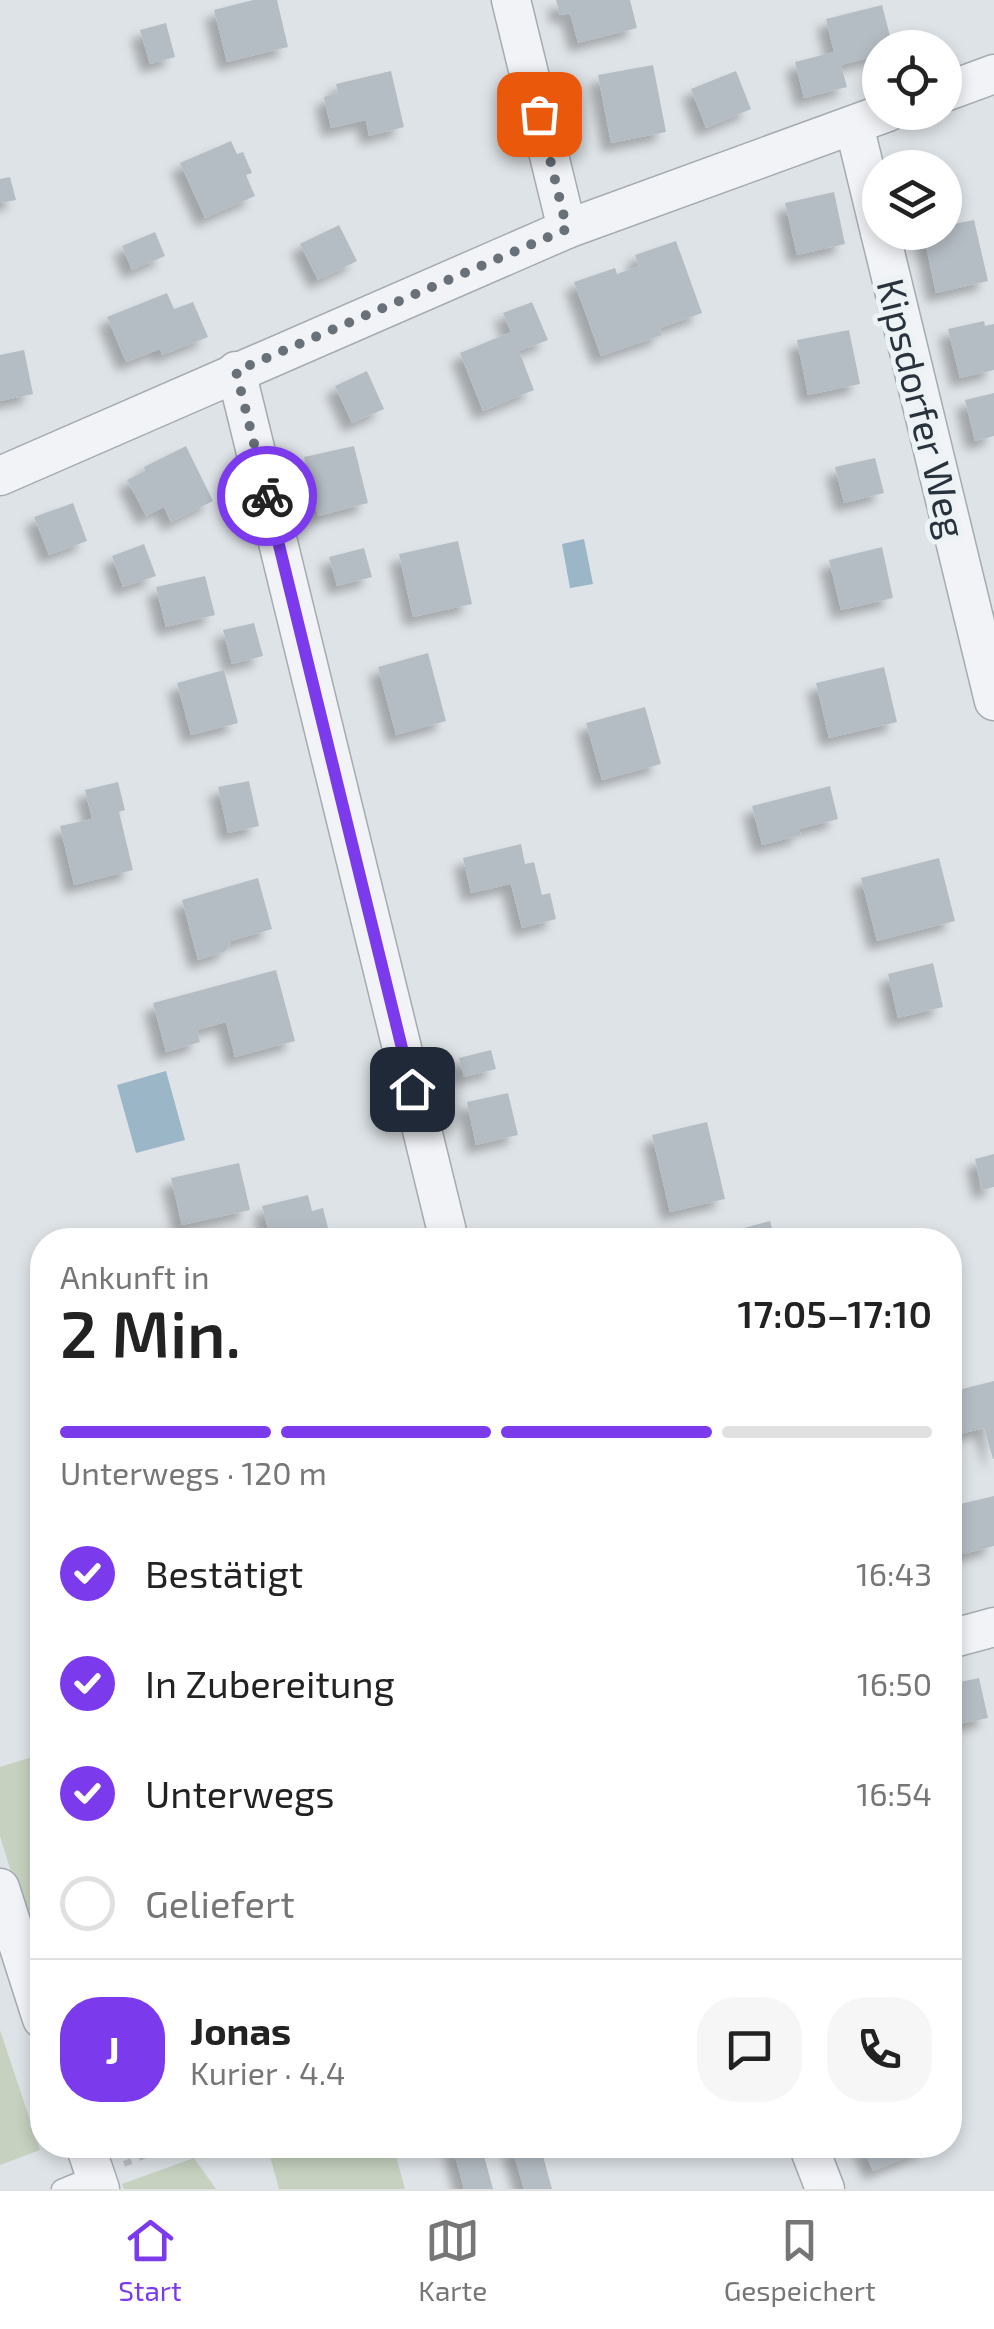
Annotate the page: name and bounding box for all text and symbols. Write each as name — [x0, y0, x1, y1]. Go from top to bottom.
map controls — [862, 30, 962, 250]
button: locate — [862, 30, 962, 130]
pin — [497, 72, 582, 157]
icon: bag — [512, 87, 567, 142]
button: layers — [862, 150, 962, 250]
street label: Kipsdorfer Weg — [869, 274, 977, 542]
courier — [217, 446, 317, 546]
icon: bike — [240, 469, 295, 524]
pin — [370, 1047, 455, 1132]
icon: home — [385, 1062, 440, 1117]
text: Ankunft in — [60, 1257, 210, 1295]
text: 17:05–17:10 — [738, 1290, 932, 1336]
text: 2 Min. — [60, 1293, 241, 1371]
text: Unterwegs · 120 m — [60, 1453, 327, 1491]
icon: check — [60, 1546, 115, 1601]
text: Bestätigt — [145, 1550, 303, 1596]
text: 16:43 — [856, 1554, 932, 1592]
icon: check — [60, 1656, 115, 1711]
text: In Zubereitung — [145, 1660, 395, 1706]
text: 16:50 — [857, 1664, 932, 1702]
icon: check — [60, 1766, 115, 1821]
text: Unterwegs — [145, 1770, 335, 1816]
text: 16:54 — [857, 1774, 932, 1812]
text: Geliefert — [145, 1880, 295, 1926]
button: chat — [697, 1997, 802, 2102]
button: phone — [827, 1997, 932, 2102]
text: Jonas — [190, 2007, 291, 2053]
text: J — [105, 2026, 120, 2072]
text: Kurier · 4.4 — [190, 2053, 345, 2091]
tab: Start — [118, 2213, 182, 2307]
tab: Karte — [418, 2213, 487, 2307]
tab: Gespeichert — [724, 2213, 876, 2307]

